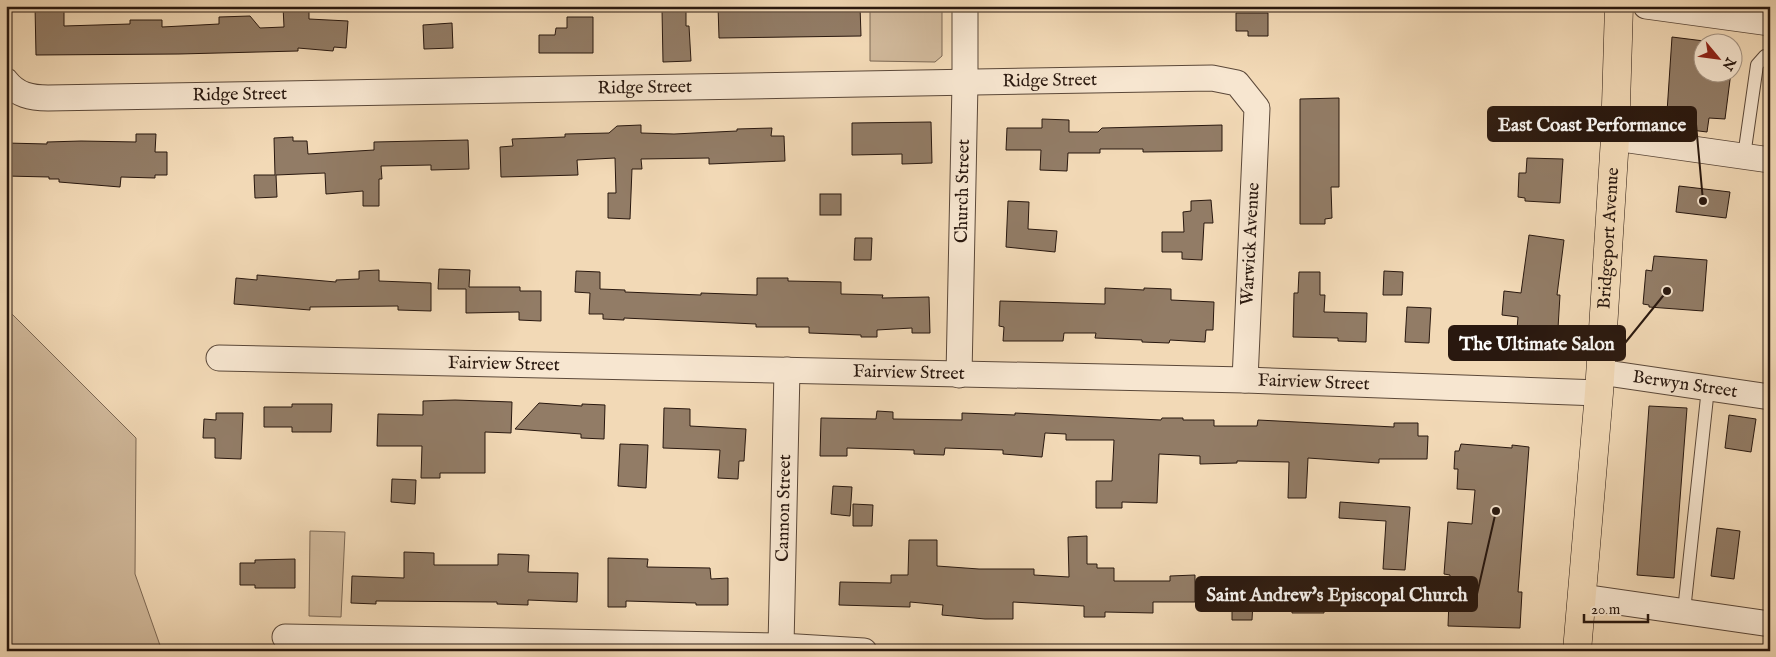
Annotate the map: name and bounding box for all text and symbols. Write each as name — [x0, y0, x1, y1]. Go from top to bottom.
north arrow — [1694, 32, 1744, 82]
text: N — [1718, 53, 1740, 73]
street label: Ridge Street — [1002, 68, 1097, 93]
street label: Ridge Street — [597, 75, 692, 100]
street label: Ridge Street — [192, 82, 287, 107]
callout: East Coast Performance — [1488, 107, 1696, 141]
text: East Coast Performance — [1498, 114, 1686, 138]
street label: Church Street — [950, 139, 975, 243]
street label: Bridgeport Avenue — [1593, 167, 1625, 310]
street label: Warwick Avenue — [1236, 182, 1266, 306]
callout: The Ultimate Salon — [1449, 326, 1625, 360]
text: The Ultimate Salon — [1458, 333, 1615, 357]
street label: Fairview Street — [448, 351, 560, 377]
street label: Fairview Street — [853, 360, 965, 385]
street label: Berwyn Street — [1631, 365, 1739, 404]
street label: Fairview Street — [1257, 369, 1370, 396]
street label: Cannon Street — [771, 454, 797, 562]
callout: Saint Andrew's Episcopal Church — [1196, 577, 1477, 611]
text: Saint Andrew's Episcopal Church — [1206, 584, 1469, 608]
scale bar — [1584, 592, 1647, 624]
text: 20 m — [1591, 600, 1621, 619]

